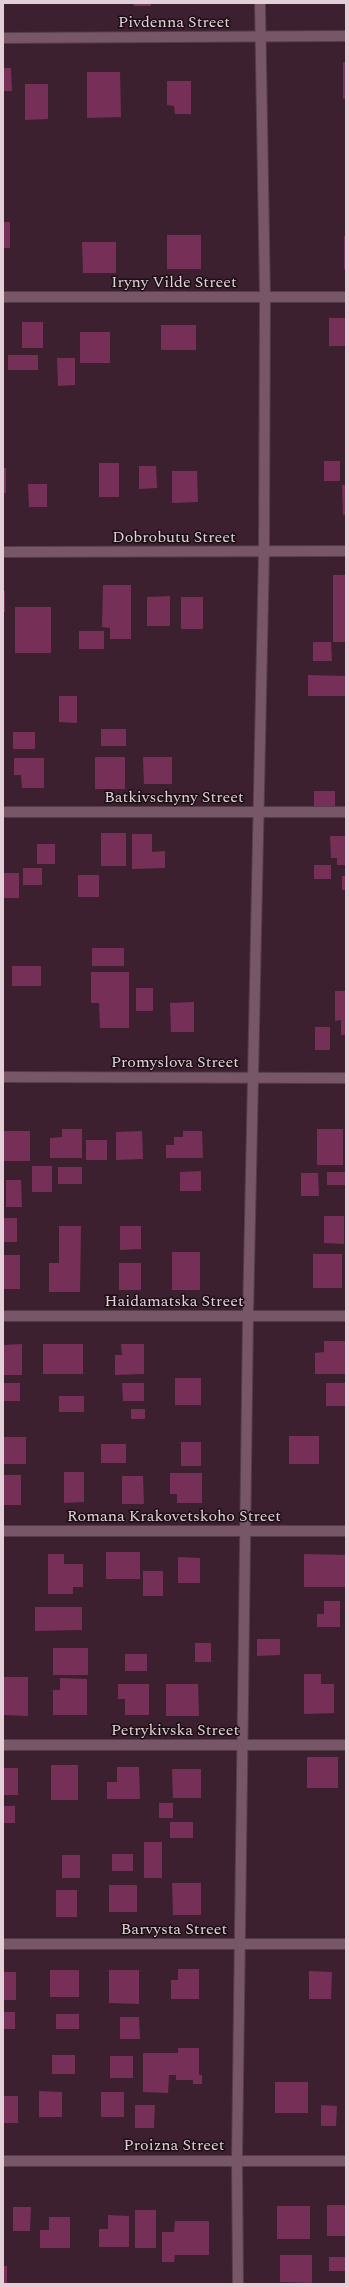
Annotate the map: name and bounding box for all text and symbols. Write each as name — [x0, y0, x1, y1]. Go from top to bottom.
street label: Pivdenna Street — [118, 10, 230, 34]
street label: Iryny Vilde Street — [111, 270, 237, 294]
street label: Dobrobutu Street — [112, 525, 236, 549]
street label: Batkivschyny Street — [104, 785, 244, 809]
street label: Promyslova Street — [111, 1050, 239, 1074]
street label: Haidamatska Street — [104, 1289, 244, 1313]
street label: Romana Krakovetskoho Street — [67, 1504, 281, 1528]
street label: Petrykivska Street — [111, 1718, 239, 1742]
street label: Barvysta Street — [121, 1917, 227, 1941]
street label: Proizna Street — [124, 2133, 225, 2157]

